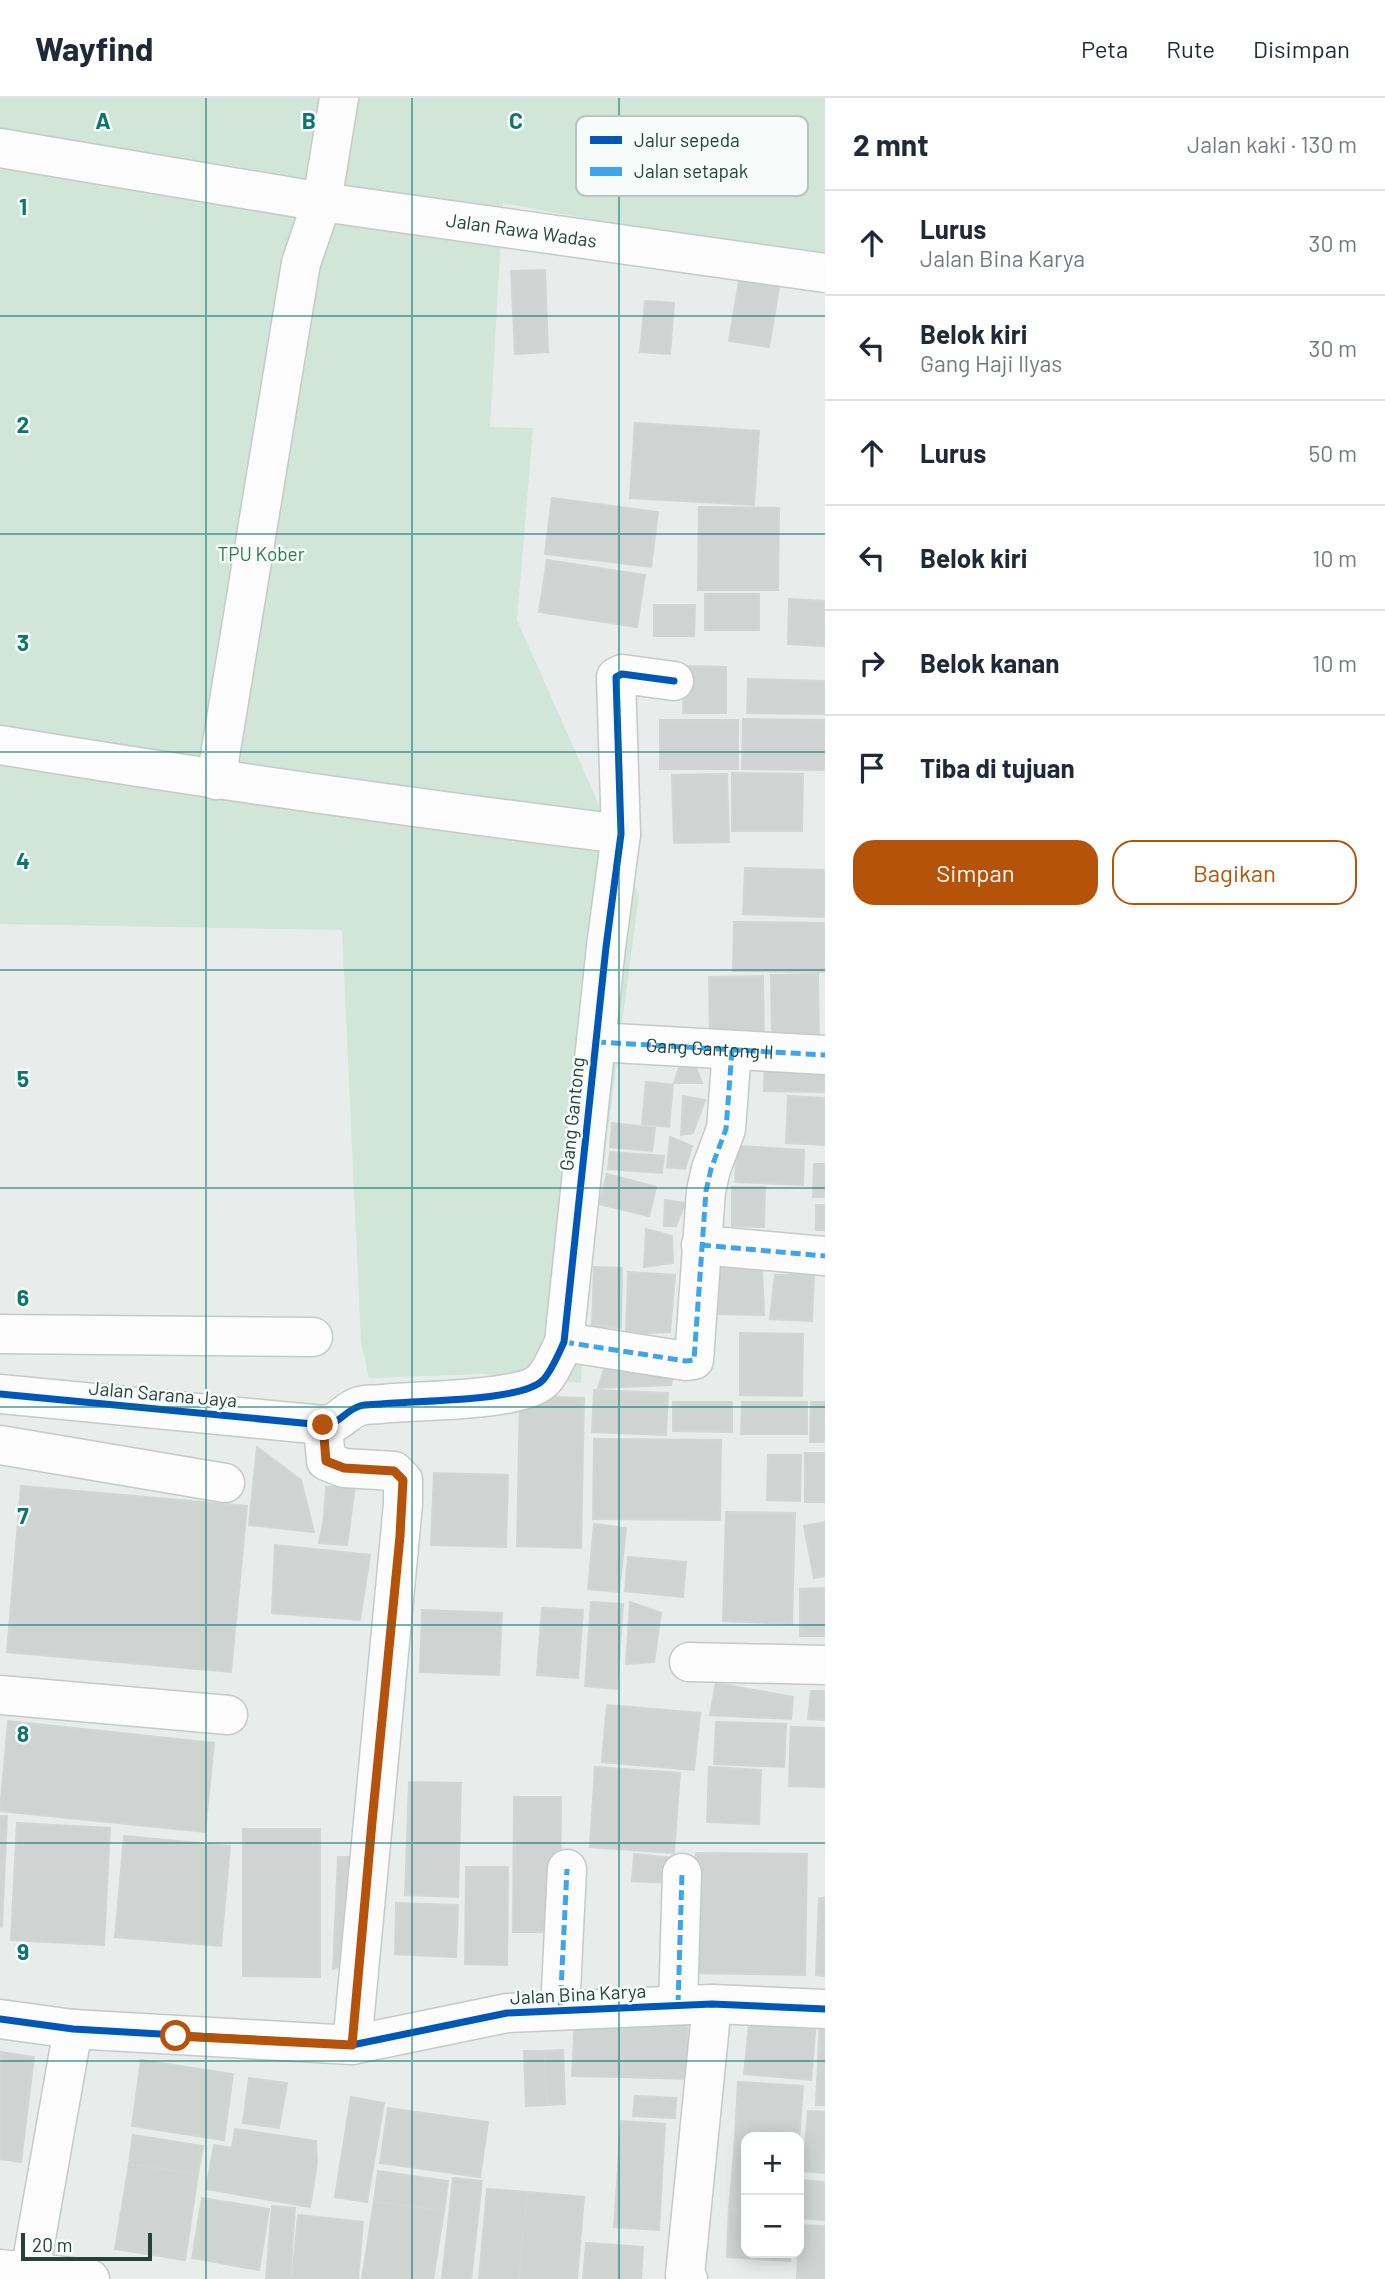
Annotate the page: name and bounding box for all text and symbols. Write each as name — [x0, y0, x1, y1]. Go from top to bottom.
text: Wayfind — [35, 28, 153, 68]
text: Peta — [1081, 34, 1128, 63]
text: Rute — [1166, 34, 1215, 63]
text: Disimpan — [1253, 34, 1350, 63]
text: A — [95, 106, 111, 134]
text: B — [302, 106, 316, 134]
text: C — [509, 106, 523, 134]
legend — [576, 116, 808, 196]
text: 2 mnt — [853, 126, 929, 162]
text: Jalur sepeda — [634, 128, 740, 151]
text: Jalan kaki · 130 m — [1187, 130, 1357, 158]
text: Jalan setapak — [634, 159, 748, 182]
text: 1 — [19, 192, 27, 220]
street label: Jalan Rawa Wadas — [445, 208, 598, 252]
text: Lurus — [920, 213, 986, 244]
icon: ahead — [853, 224, 891, 262]
text: 30 m — [1309, 229, 1357, 257]
text: Jalan Bina Karya — [920, 244, 1085, 272]
text: Belok kiri — [920, 318, 1027, 349]
icon: left — [853, 329, 891, 367]
text: 30 m — [1309, 334, 1357, 362]
text: Gang Haji Ilyas — [920, 349, 1062, 377]
text: 2 — [17, 410, 29, 438]
icon: ahead — [853, 434, 891, 472]
text: Lurus — [920, 437, 986, 468]
text: 50 m — [1309, 439, 1357, 467]
icon: left — [853, 539, 891, 577]
park label: TPU Kober — [217, 542, 305, 565]
text: Belok kiri — [920, 542, 1027, 573]
text: 10 m — [1312, 544, 1357, 572]
text: 3 — [17, 628, 29, 656]
icon: right — [853, 644, 891, 682]
text: Belok kanan — [920, 647, 1059, 678]
text: 10 m — [1312, 649, 1357, 677]
icon: arrive — [853, 749, 891, 787]
text: Tiba di tujuan — [920, 752, 1075, 783]
button: Simpan — [853, 840, 1098, 905]
button: Bagikan — [1112, 840, 1357, 905]
text: 4 — [16, 846, 30, 874]
street label: Gang Gantong II — [645, 1033, 774, 1063]
street label: Gang Gantong — [554, 1056, 589, 1172]
text: 5 — [17, 1064, 29, 1092]
text: 6 — [17, 1283, 29, 1311]
street label: Jalan Sarana Jaya — [88, 1376, 238, 1411]
route end — [307, 1409, 338, 1440]
text: 7 — [17, 1501, 29, 1529]
text: 8 — [17, 1719, 29, 1747]
text: 9 — [17, 1937, 29, 1965]
street label: Jalan Bina Karya — [509, 1978, 647, 2009]
route start — [160, 2020, 191, 2051]
map controls — [741, 2132, 804, 2258]
button: + — [741, 2132, 804, 2195]
button: − — [741, 2195, 804, 2258]
scale bar — [21, 2230, 152, 2262]
text: 20 m — [32, 2233, 72, 2256]

